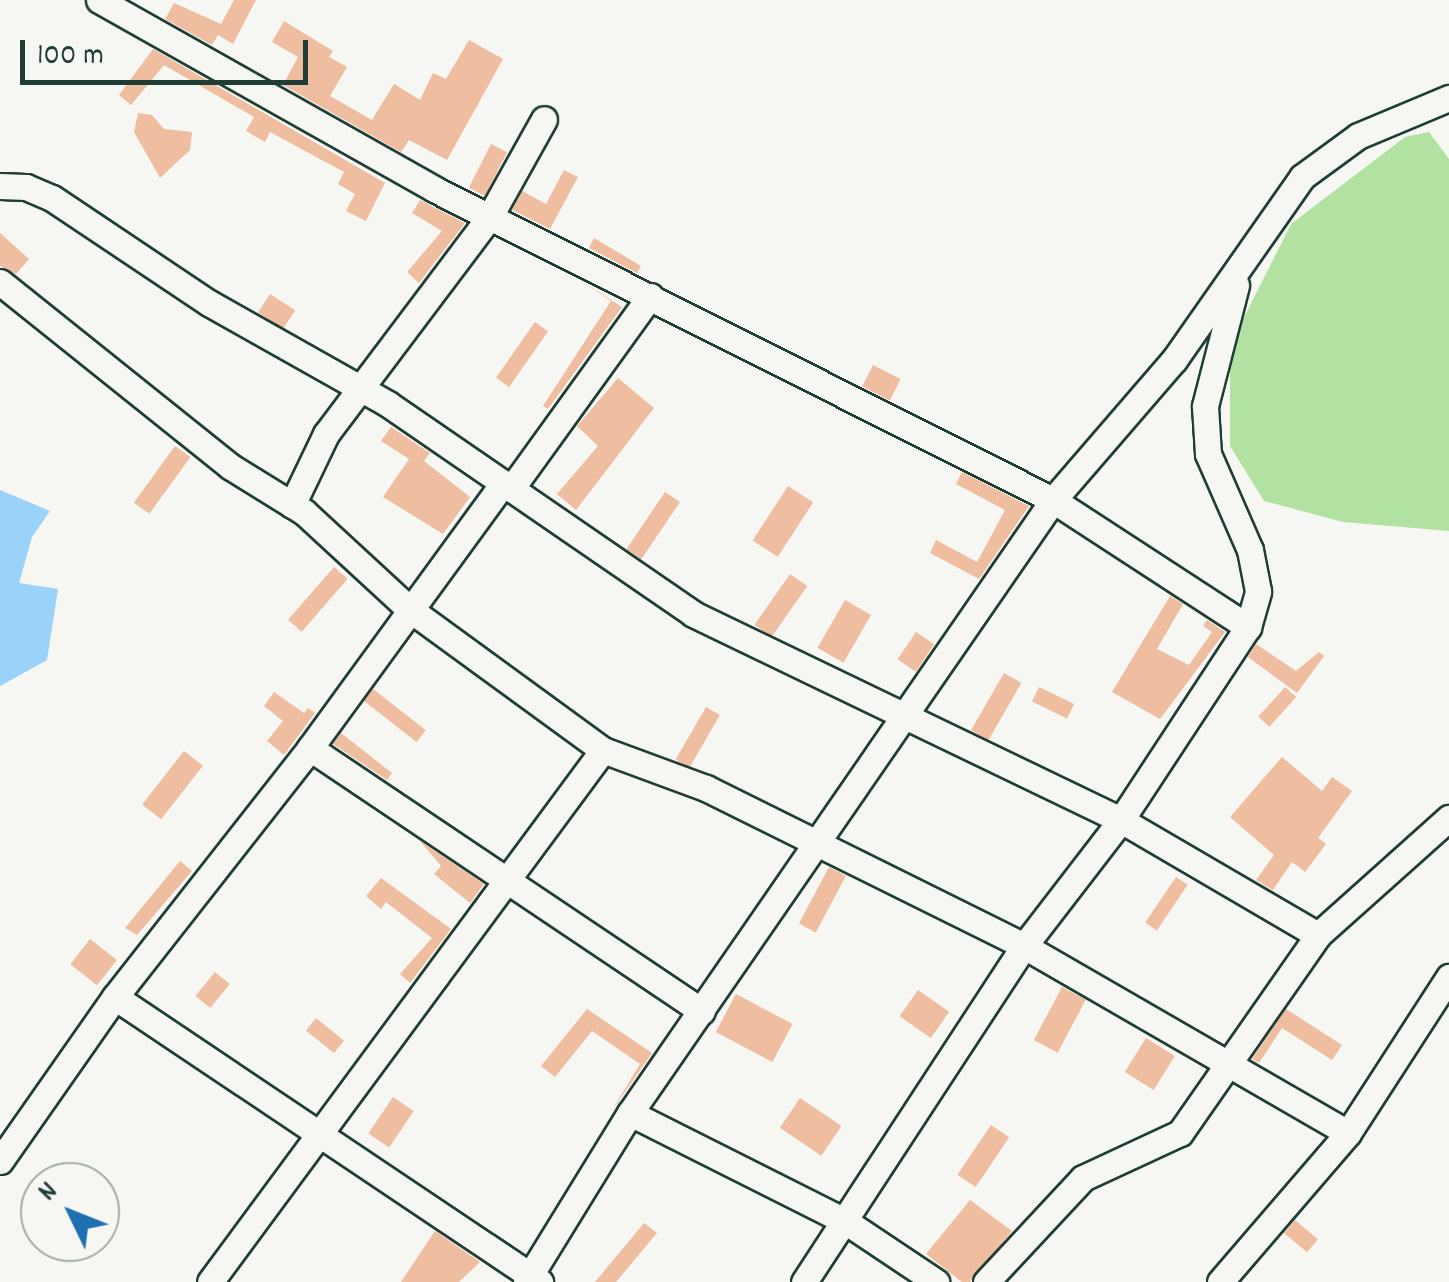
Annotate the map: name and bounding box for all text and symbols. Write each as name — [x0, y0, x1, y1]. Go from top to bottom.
scale bar — [25, 20, 312, 82]
text: 100 m — [37, 36, 104, 79]
north arrow — [20, 1162, 120, 1262]
text: N — [30, 1174, 69, 1212]

